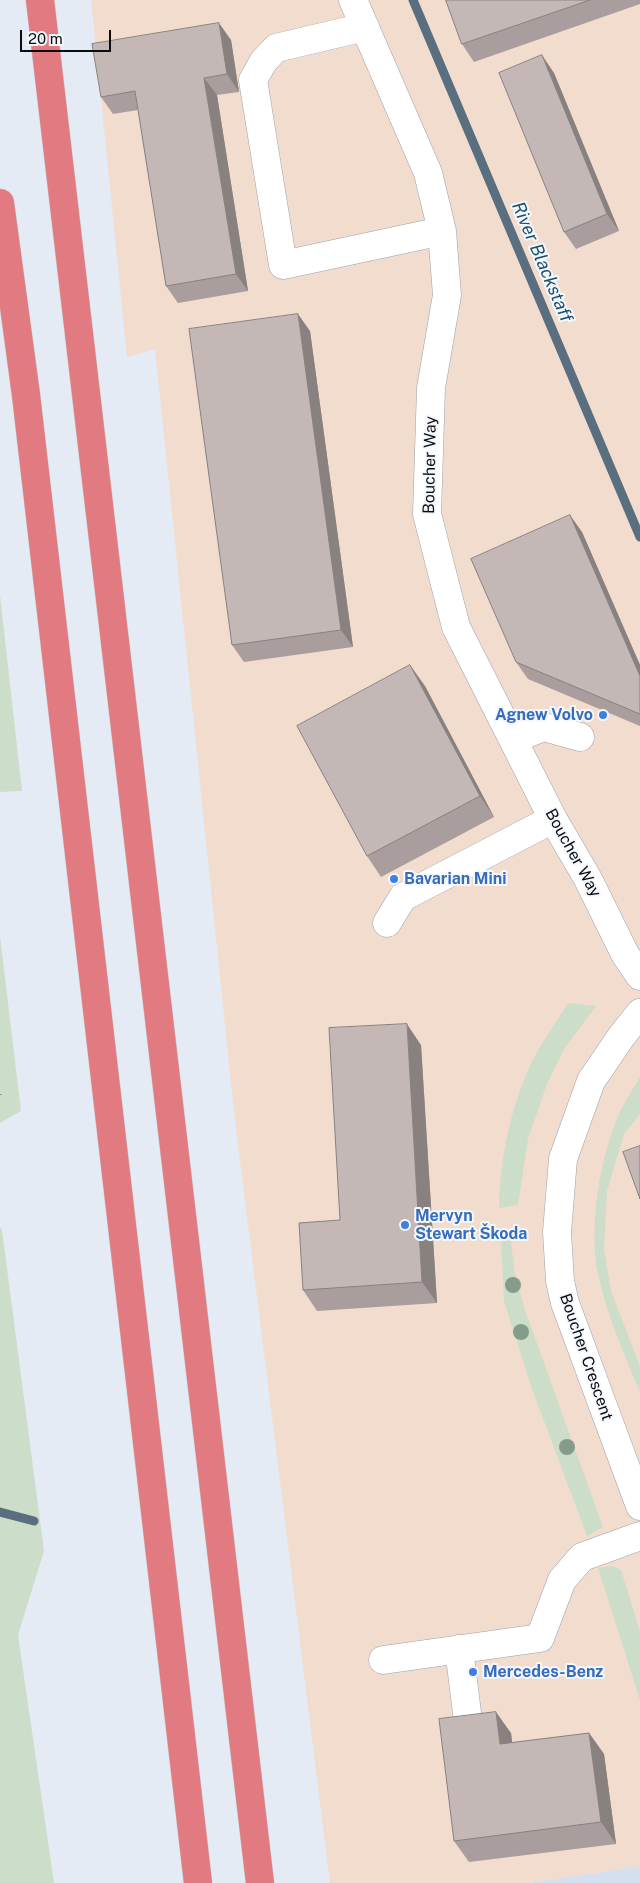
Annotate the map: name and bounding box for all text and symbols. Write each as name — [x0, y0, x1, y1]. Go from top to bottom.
scale bar — [22, 20, 114, 52]
text: 20 m — [28, 30, 63, 47]
water label: River Blackstaff — [507, 199, 577, 325]
street label: Boucher Way — [420, 416, 440, 514]
place label: Agnew Volvo — [495, 705, 593, 725]
marker: Agnew Volvo — [597, 709, 609, 721]
street label: Boucher Way — [541, 806, 605, 900]
place label: Bavarian Mini — [404, 869, 507, 889]
marker: Bavarian Mini — [388, 873, 400, 885]
place label: Mervyn Stewart Škoda — [415, 1206, 527, 1244]
marker: Mervyn Stewart Škoda — [399, 1219, 411, 1231]
street label: Boucher Crescent — [555, 1291, 617, 1423]
place label: Mercedes-Benz — [483, 1662, 603, 1682]
marker: Mercedes-Benz — [467, 1666, 479, 1678]

